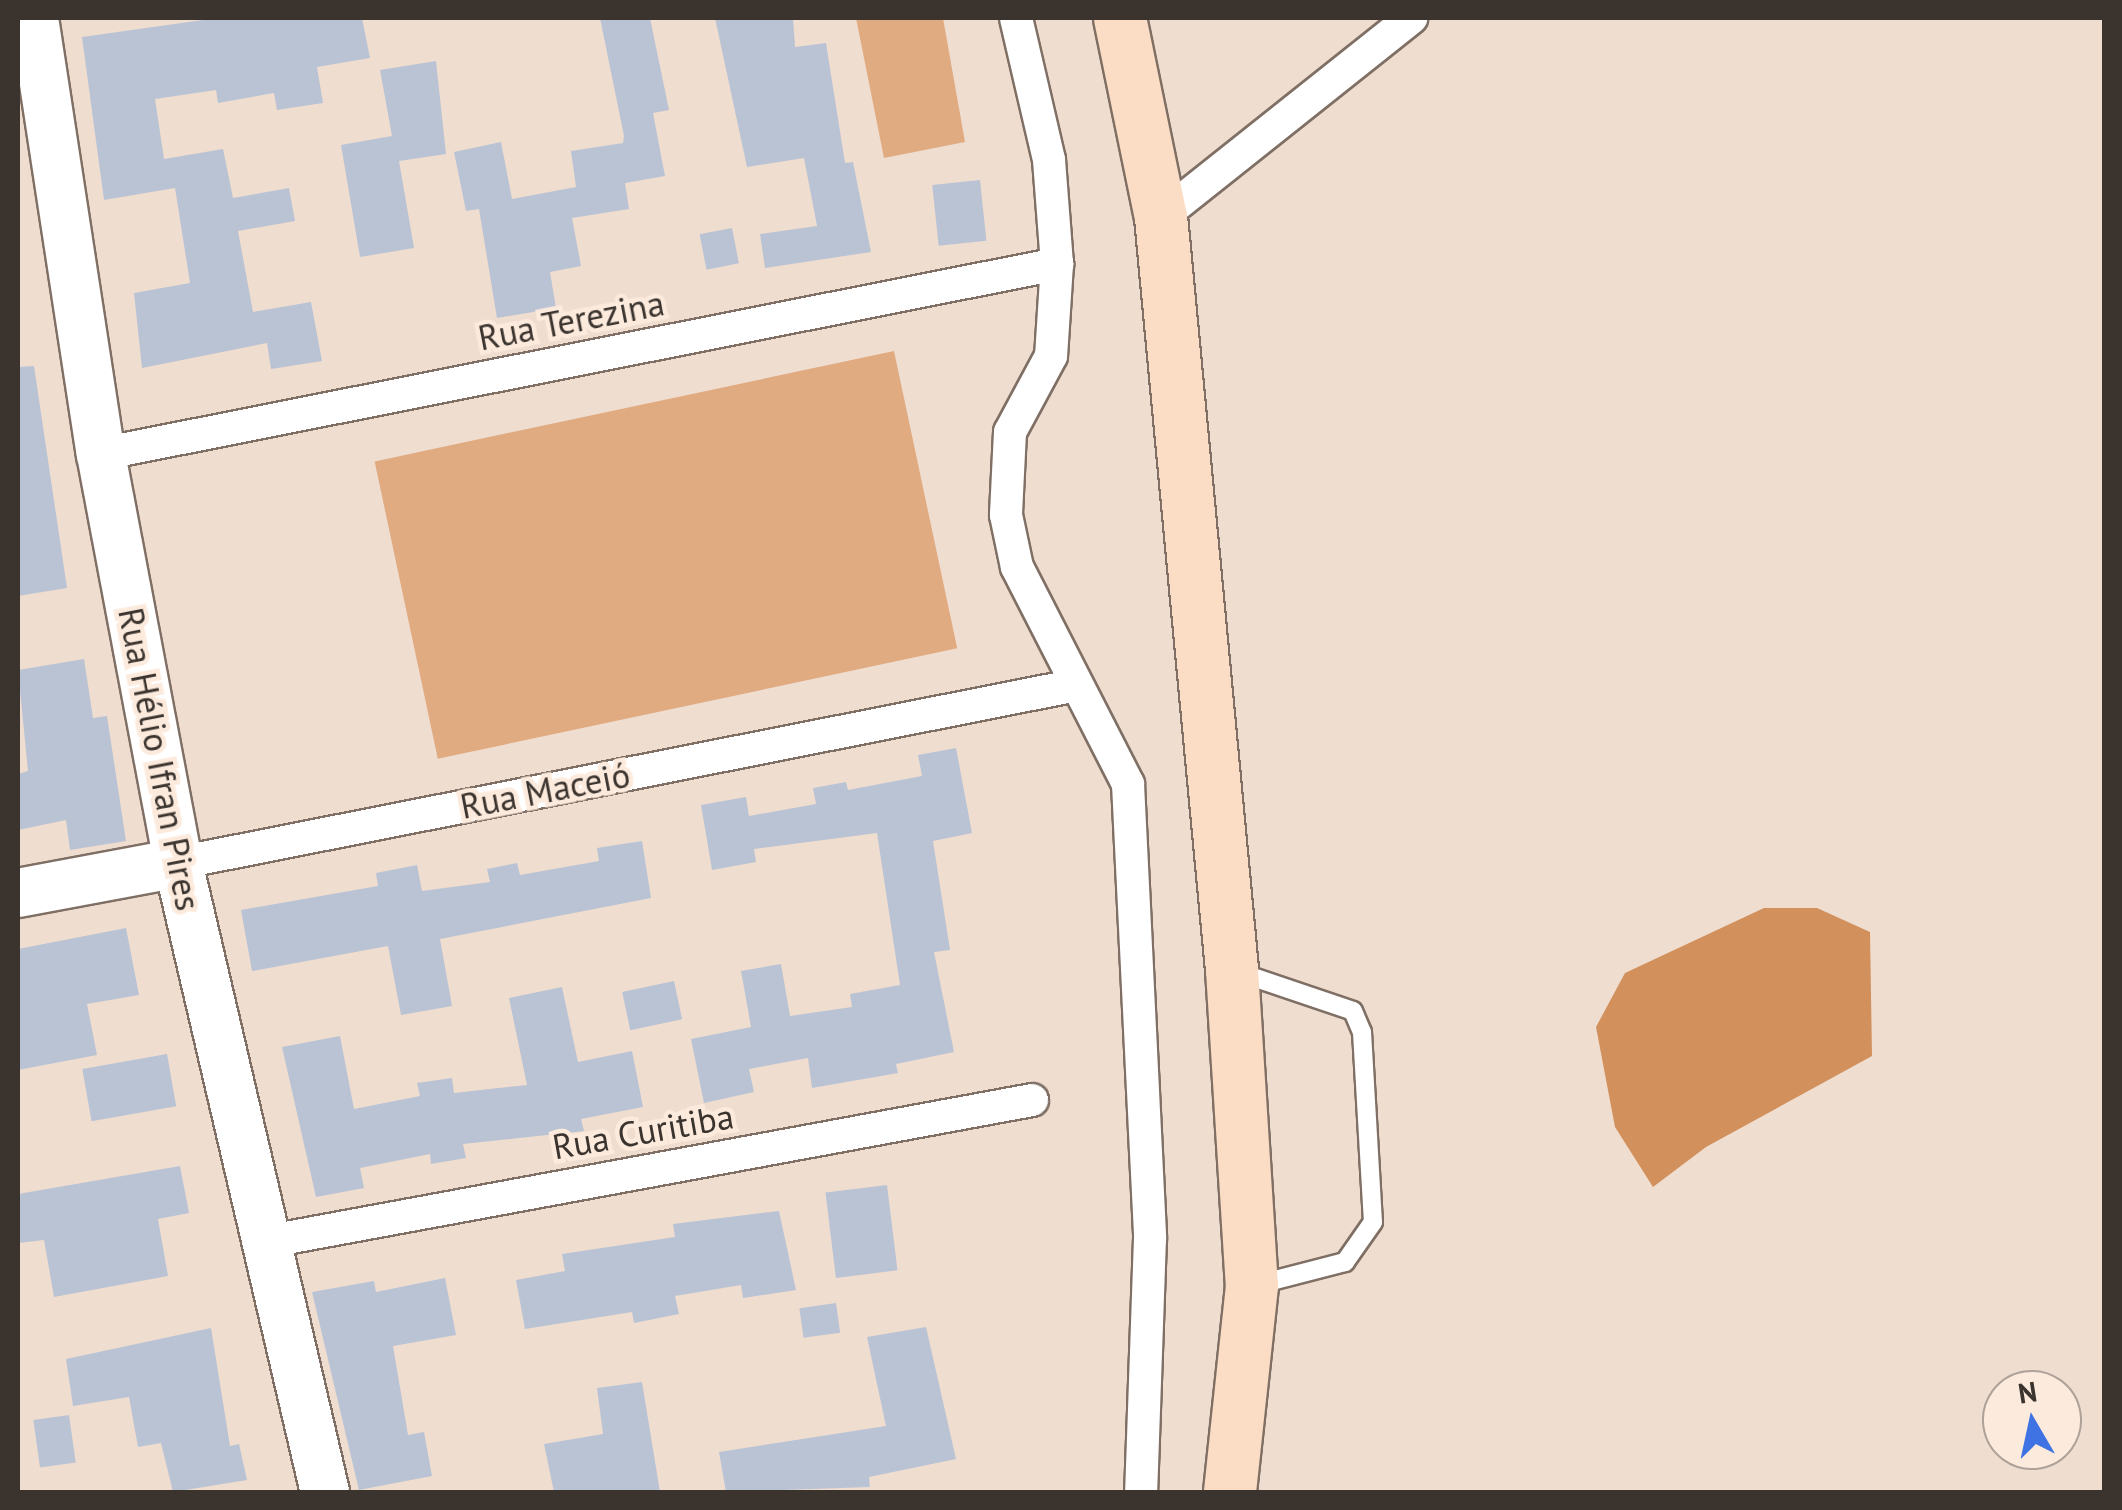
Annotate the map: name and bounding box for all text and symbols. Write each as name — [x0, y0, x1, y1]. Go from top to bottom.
street label: Rua Terezina — [474, 281, 668, 359]
street label: Rua Hélio Ifran Pires — [110, 604, 210, 914]
street label: Rua Maceió — [457, 753, 633, 827]
street label: Rua Curitiba — [549, 1094, 737, 1168]
north arrow — [1982, 1370, 2082, 1470]
text: N — [2016, 1372, 2040, 1412]

